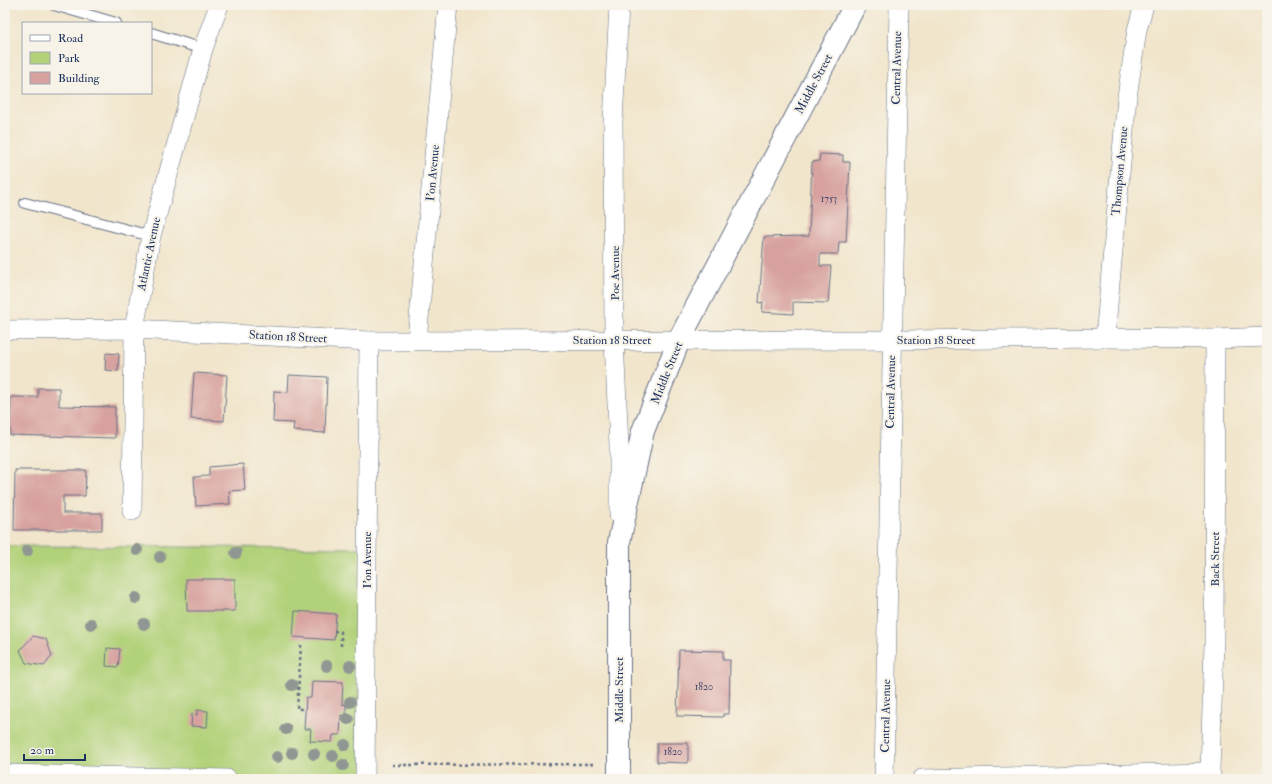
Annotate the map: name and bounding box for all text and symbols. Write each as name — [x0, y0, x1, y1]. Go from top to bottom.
legend — [22, 22, 152, 94]
text: Road — [58, 31, 83, 46]
street label: Central Avenue — [889, 31, 905, 105]
text: Park — [58, 51, 80, 66]
street label: Middle Street — [792, 51, 836, 117]
text: Building — [58, 71, 101, 86]
street label: Thompson Avenue — [1109, 126, 1131, 216]
street label: I'on Avenue — [423, 144, 443, 202]
house number: 1753 — [821, 193, 837, 205]
street label: Atlantic Avenue — [134, 216, 164, 293]
street label: Poe Avenue — [608, 246, 623, 300]
street label: Station 18 Street — [248, 327, 328, 347]
street label: Station 18 Street — [573, 333, 651, 348]
street label: Station 18 Street — [897, 333, 975, 348]
street label: Middle Street — [648, 339, 686, 406]
street label: Central Avenue — [883, 355, 899, 429]
street label: Back Street — [1208, 531, 1223, 586]
street label: I'on Avenue — [360, 532, 375, 588]
street label: Middle Street — [612, 657, 627, 723]
street label: Central Avenue — [878, 679, 894, 753]
house number: 1820 — [695, 681, 713, 693]
scale bar — [24, 736, 85, 762]
text: 20 m — [30, 743, 55, 758]
house number: 1820 — [664, 746, 682, 758]

